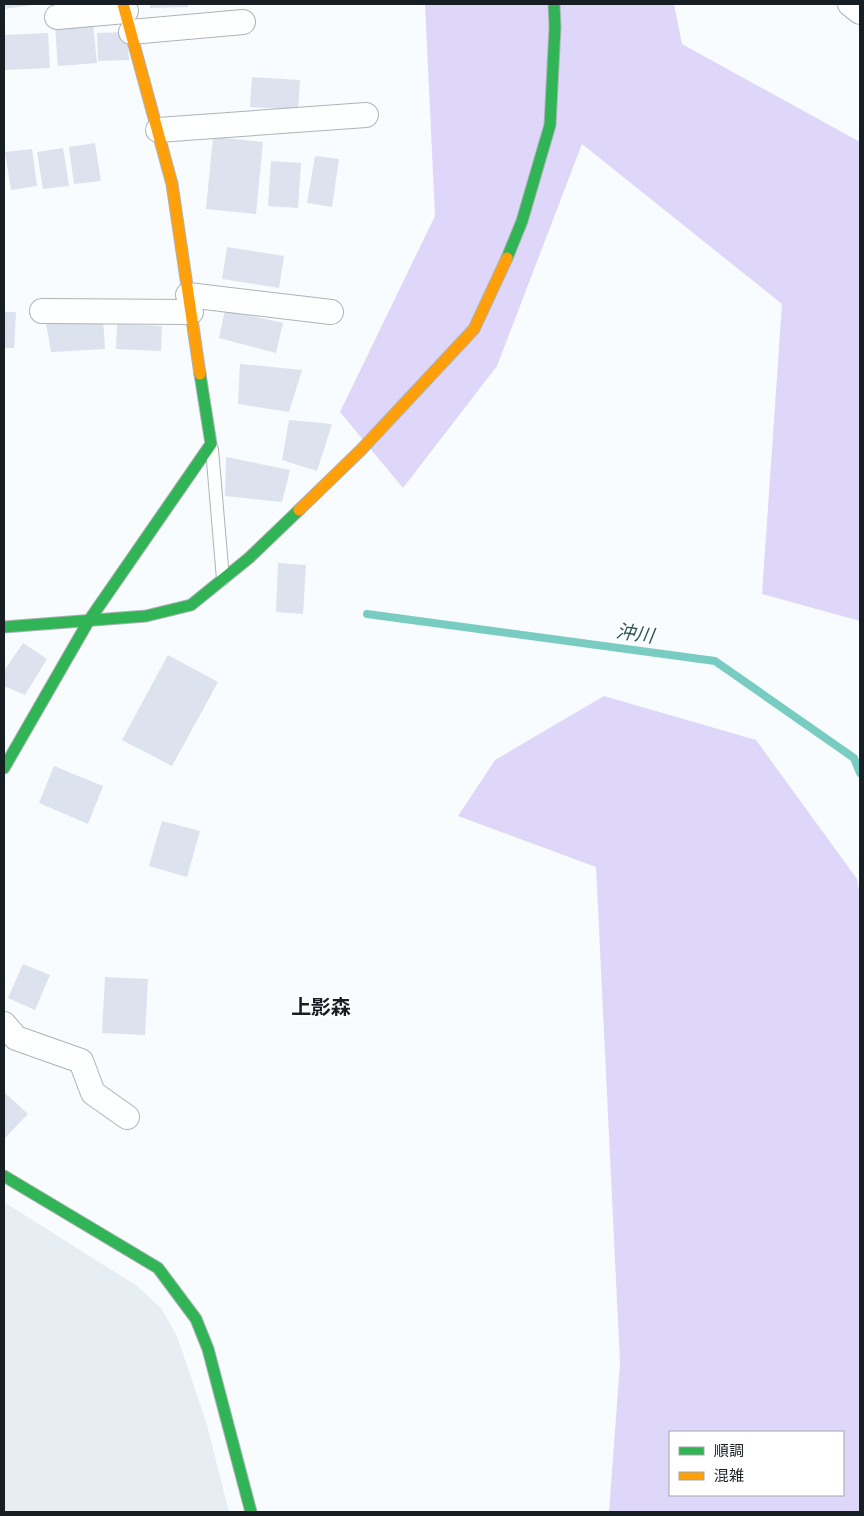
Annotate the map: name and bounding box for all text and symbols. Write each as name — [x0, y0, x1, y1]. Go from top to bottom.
water label: 沖川 — [615, 619, 657, 647]
district label: 上影森 — [291, 995, 351, 1019]
legend — [669, 1431, 844, 1496]
text: 順調 — [714, 1442, 744, 1459]
text: 混雑 — [714, 1467, 744, 1484]

